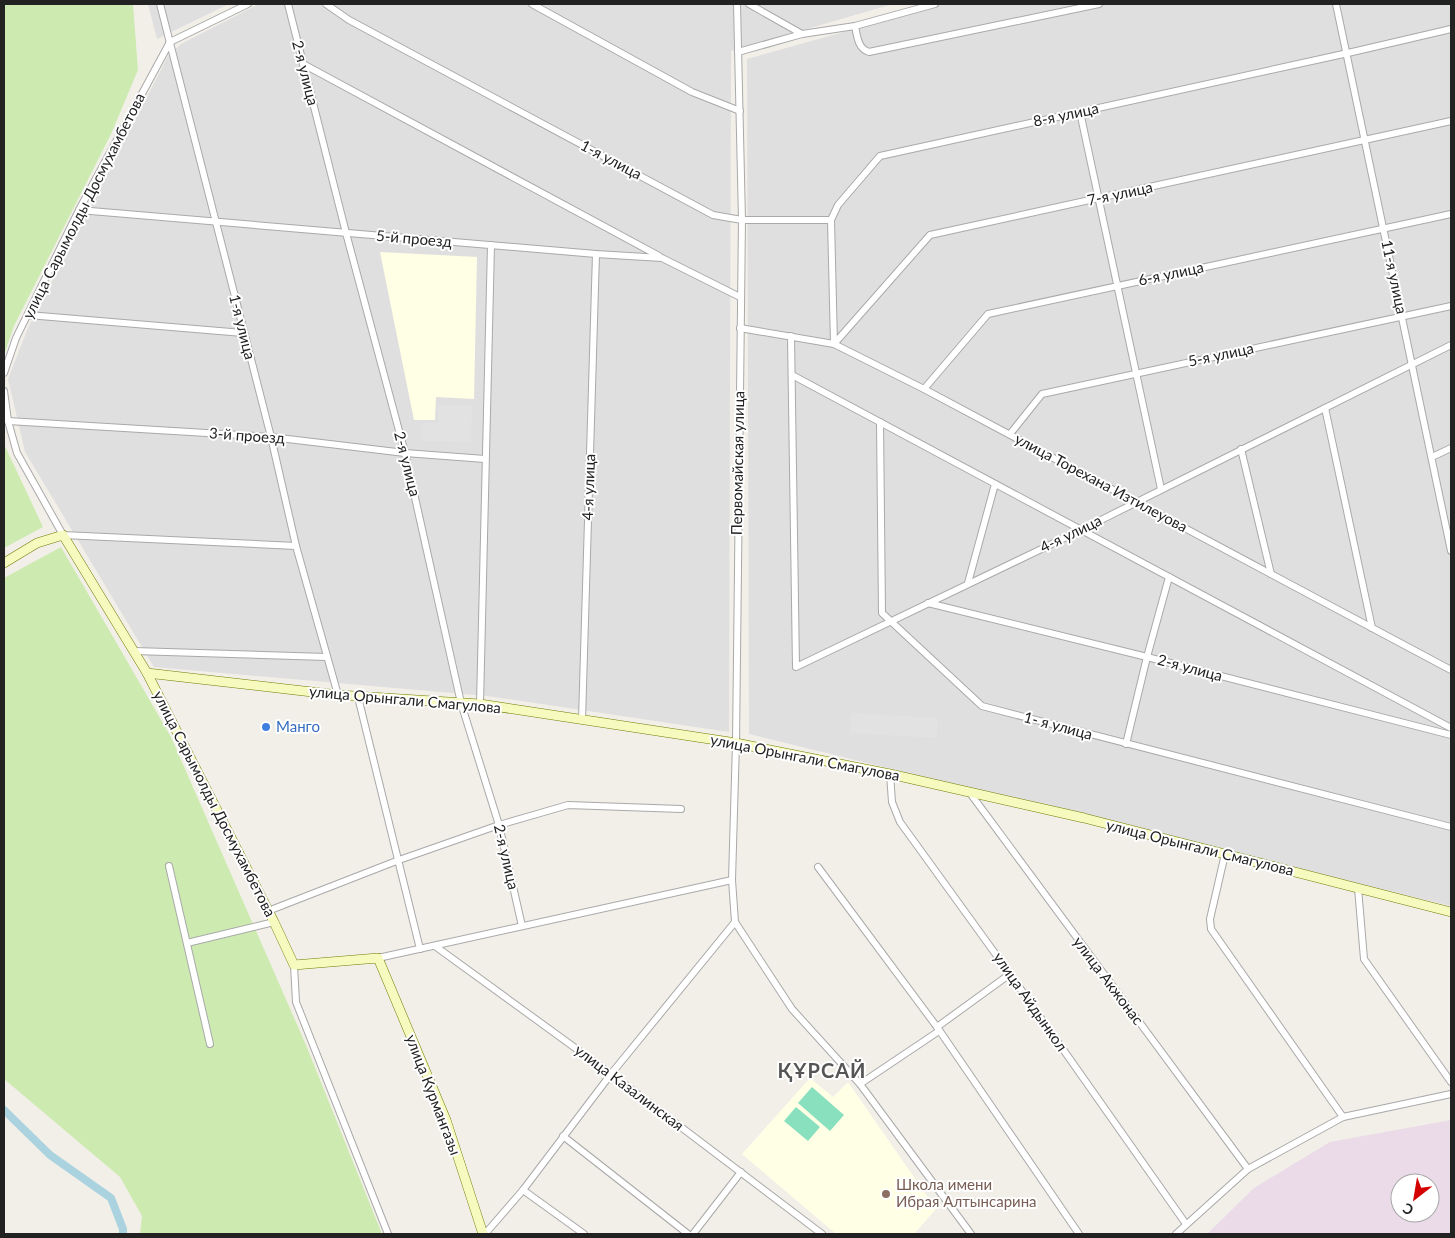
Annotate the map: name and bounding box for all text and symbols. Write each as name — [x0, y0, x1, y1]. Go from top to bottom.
street label: 2-я улица — [289, 38, 323, 107]
street label: улица Сарымолды Досмухамбетова — [18, 90, 148, 322]
street label: 8-я улица — [1031, 98, 1100, 130]
street label: 1-я улица — [578, 136, 645, 183]
street label: 7-я улица — [1085, 177, 1154, 209]
street label: 5-й проезд — [375, 226, 453, 250]
street label: 11-я улица — [1378, 238, 1412, 315]
street label: 6-я улица — [1136, 257, 1205, 289]
street label: 1-я улица — [226, 292, 260, 361]
street label: 5-я улица — [1186, 338, 1255, 370]
street label: Первомайская улица — [727, 391, 747, 535]
street label: 3-й проезд — [209, 423, 286, 447]
street label: 2-я улица — [391, 429, 425, 498]
street label: улица Торехана Изтилеуова — [1012, 429, 1191, 535]
street label: 4-я улица — [578, 453, 598, 521]
street label: 4-я улица — [1037, 510, 1104, 556]
street label: 2-я улица — [1156, 650, 1225, 684]
street label: улица Орынгали Смагулова — [308, 682, 502, 716]
street label: улица Сарымолды Досмухамбетова — [150, 688, 280, 920]
street label: 1- я улица — [1022, 707, 1095, 743]
place label: Манго — [276, 717, 320, 735]
marker: Манго — [260, 721, 272, 733]
street label: улица Орынгали Смагулова — [709, 730, 901, 784]
street label: улица Орынгали Смагулова — [1105, 815, 1296, 879]
street label: 2-я улица — [491, 822, 523, 891]
street label: улица Акжонас — [1070, 933, 1148, 1028]
street label: улица Айдынкол — [990, 949, 1072, 1054]
street label: улица Курмангазы — [403, 1032, 465, 1158]
street label: улица Казалинская — [571, 1040, 688, 1134]
district label: ҚҰРСАЙ — [778, 1058, 866, 1082]
north arrow — [1390, 1173, 1440, 1223]
place label: Школа имени Ибрая Алтынсарина — [896, 1175, 1037, 1210]
marker: Школа имени Ибрая Алтынсарина — [880, 1188, 892, 1200]
text: С — [1399, 1200, 1416, 1219]

